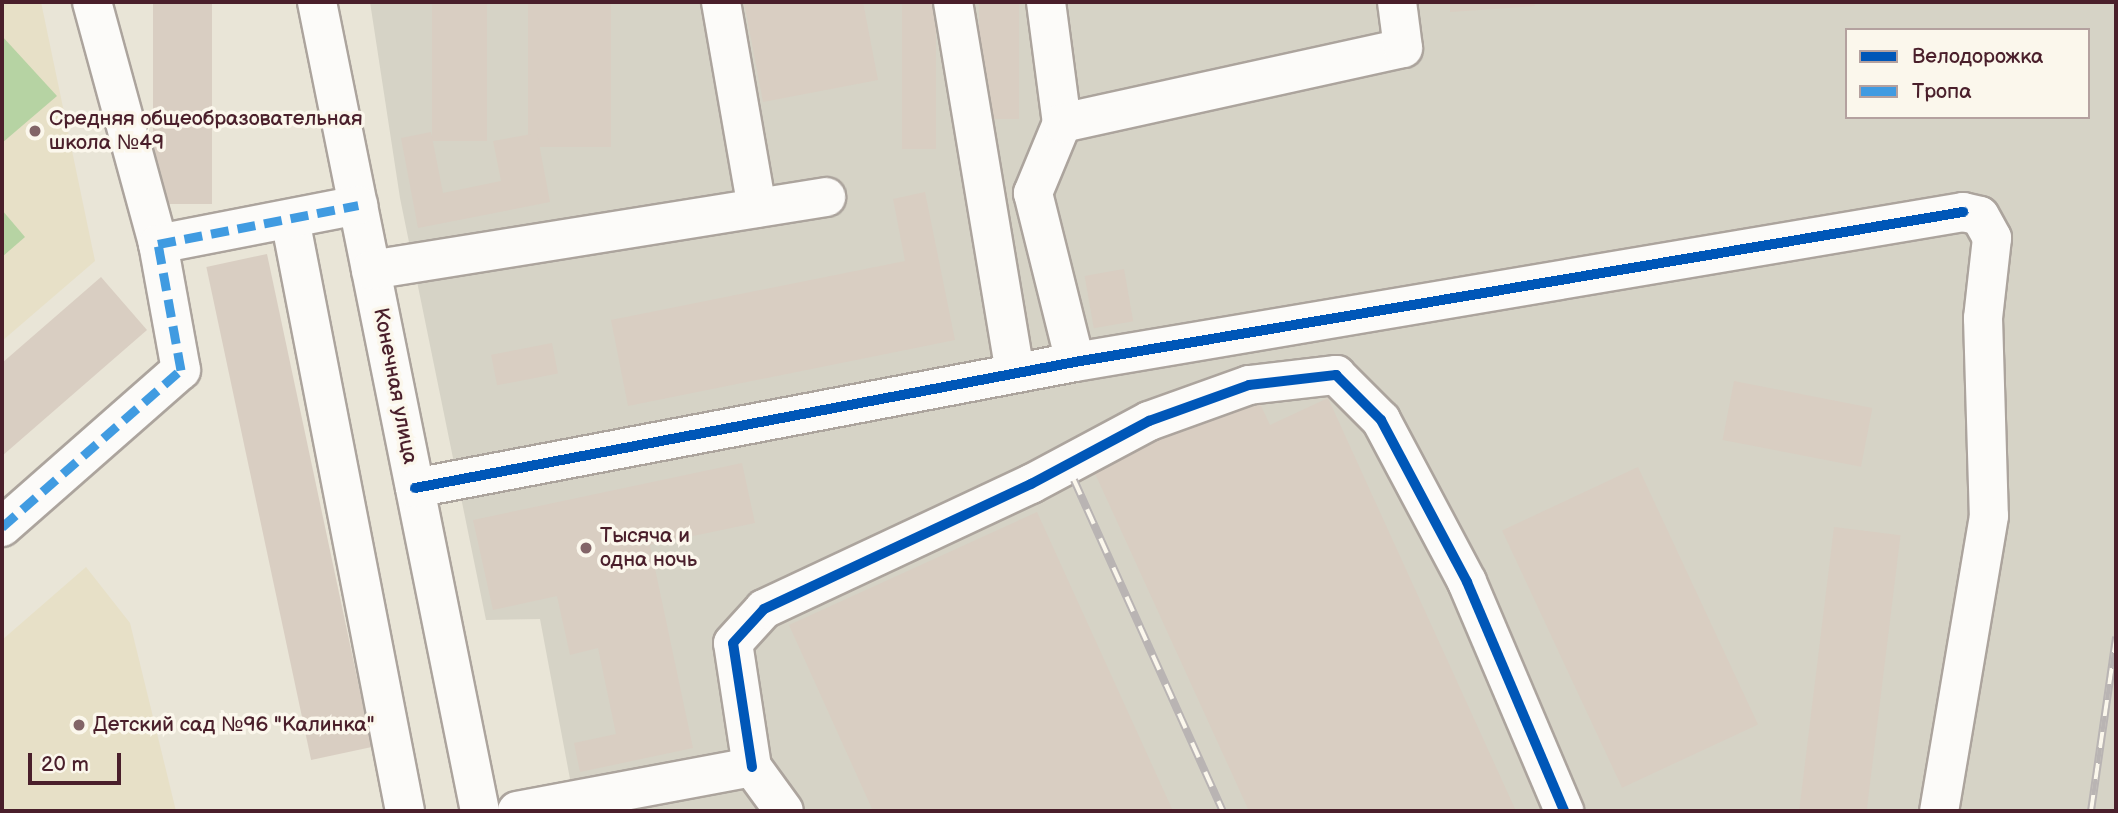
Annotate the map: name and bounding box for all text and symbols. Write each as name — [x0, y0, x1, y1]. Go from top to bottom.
legend — [1845, 28, 2090, 119]
text: Велодорожка — [1912, 44, 2043, 69]
text: Тропа — [1912, 79, 1972, 104]
place label: Средняя общеобразовательная школа №49 — [49, 106, 363, 156]
marker: Средняя общеобразовательная школа №49 — [27, 123, 43, 139]
street label: Конечная улица — [367, 306, 423, 466]
place label: Тысяча и одна ночь — [600, 523, 697, 573]
marker: Тысяча и одна ночь — [578, 540, 594, 556]
place label: Детский сад №96 "Калинка" — [93, 712, 374, 738]
marker: Детский сад №96 "Калинка" — [71, 717, 87, 733]
scale bar — [32, 740, 124, 784]
text: 20 m — [41, 752, 89, 777]

